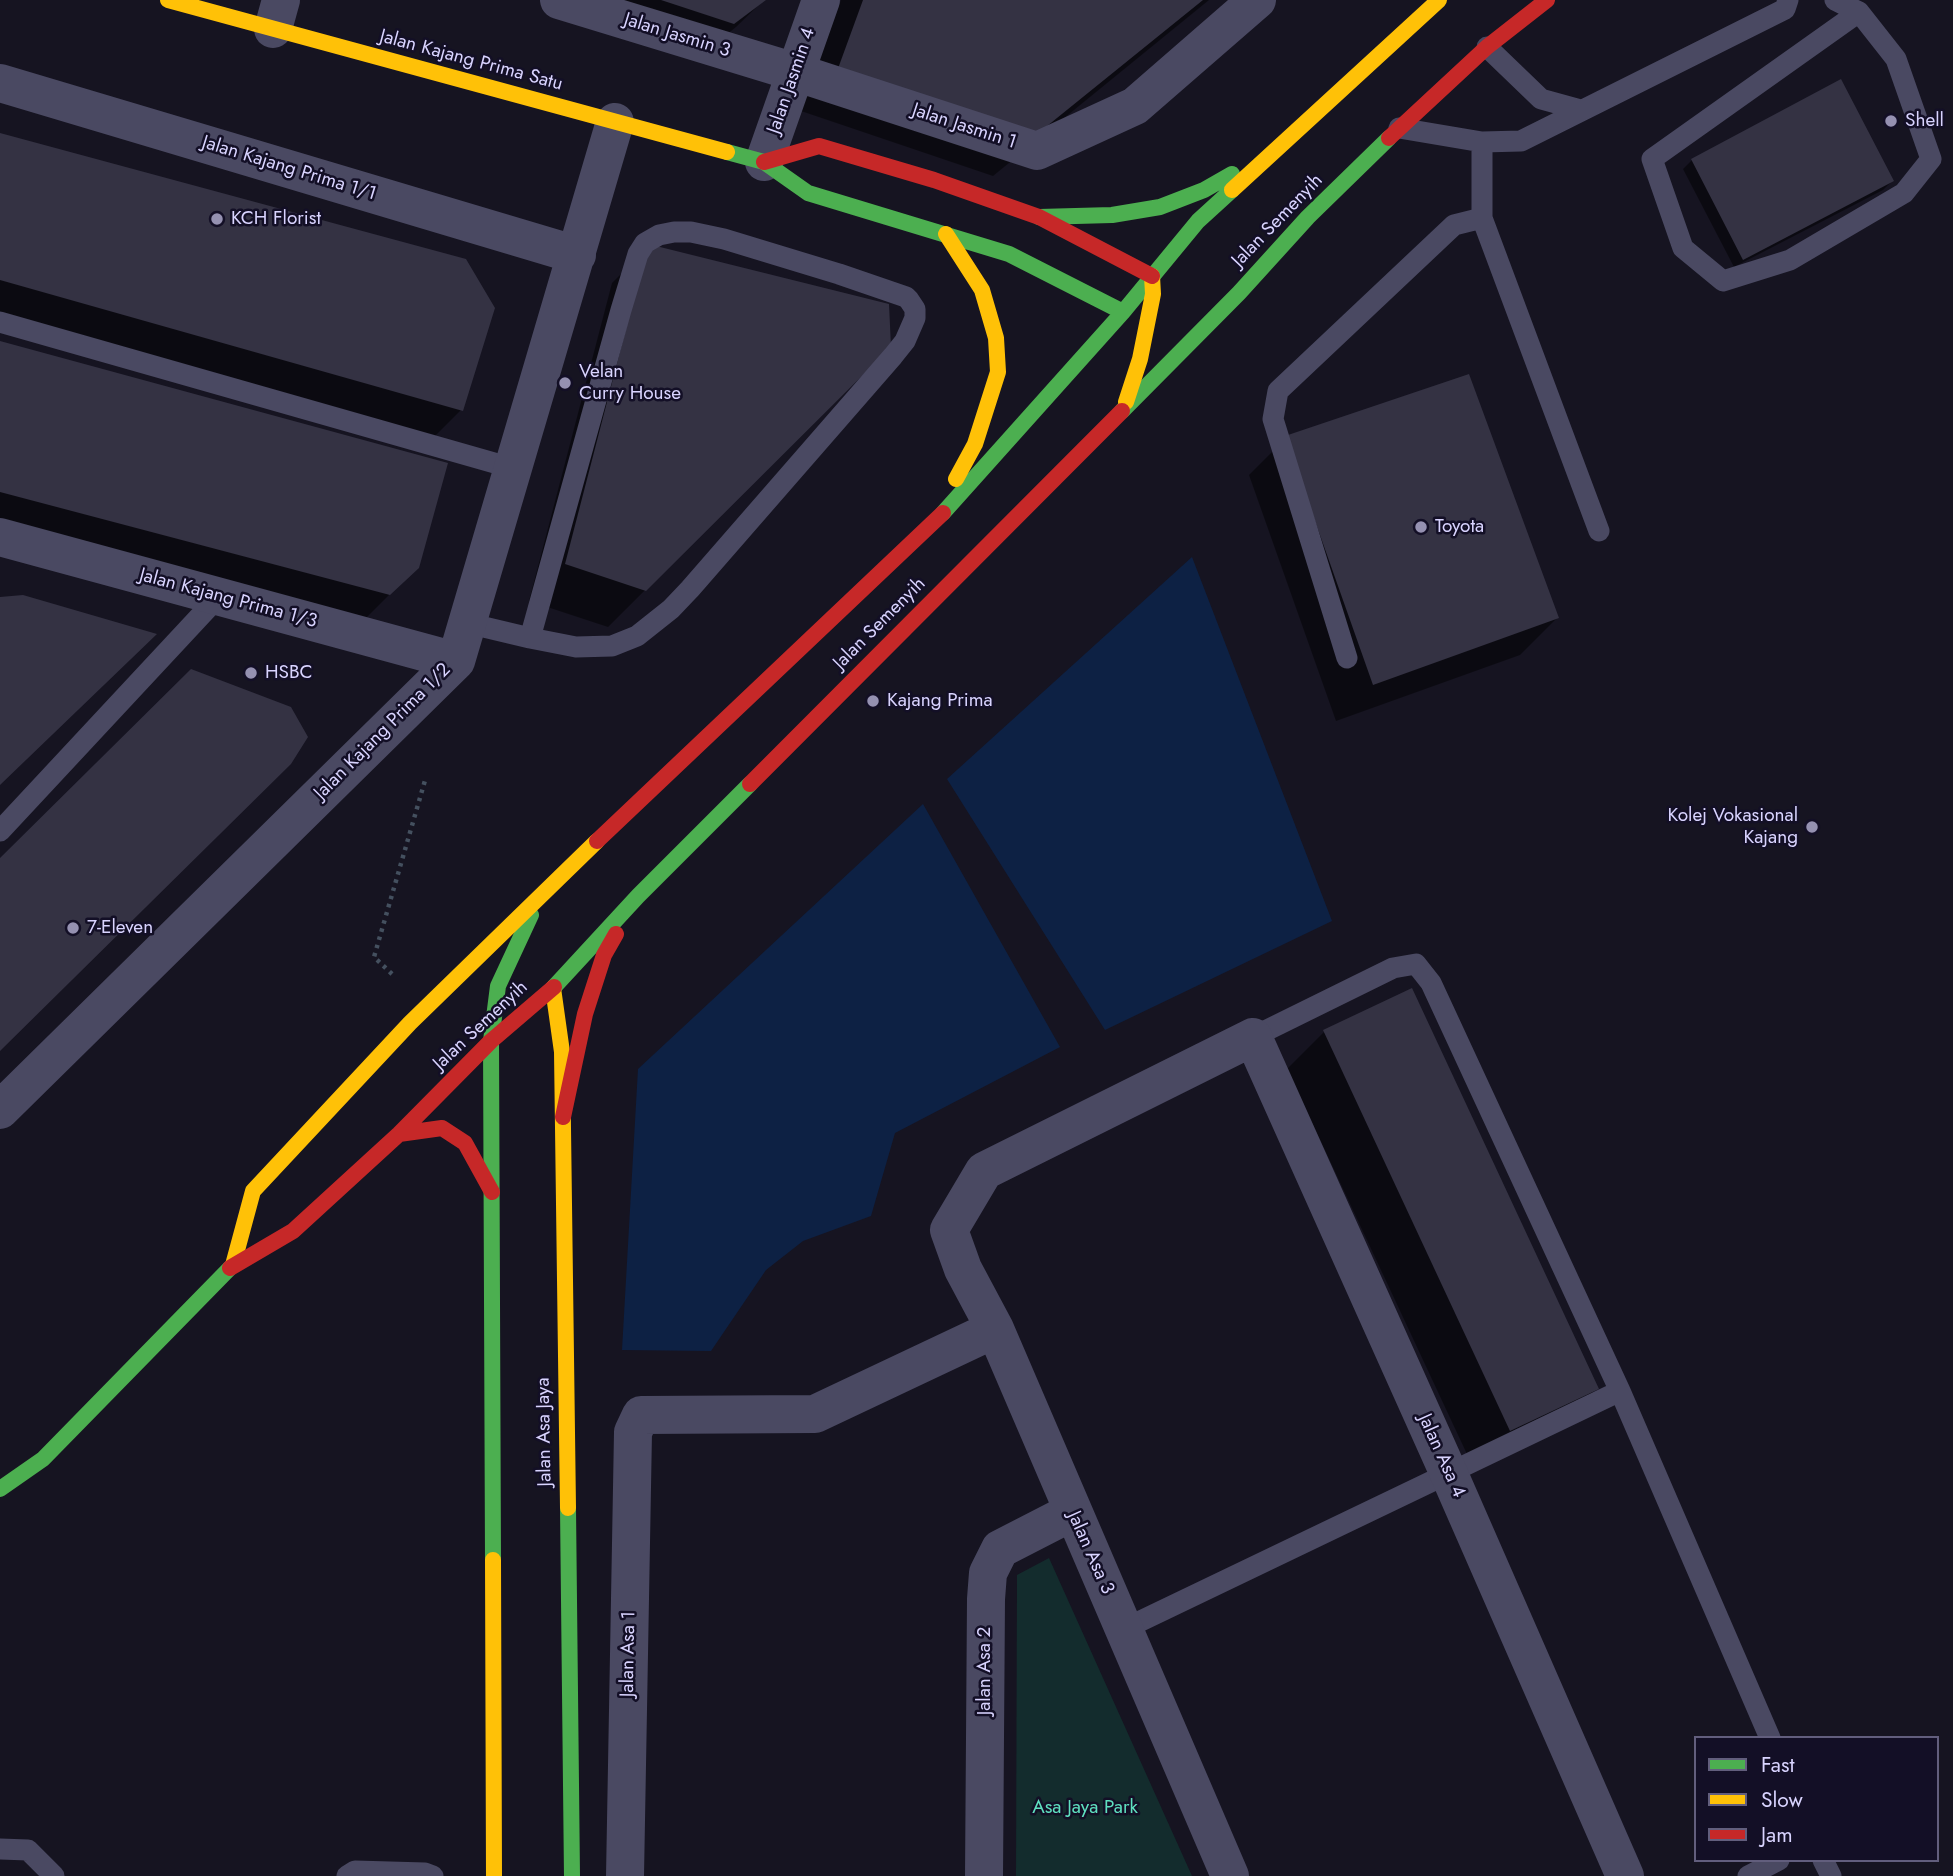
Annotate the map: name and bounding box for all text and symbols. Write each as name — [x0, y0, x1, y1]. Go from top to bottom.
street label: Jalan Jasmin 3 — [621, 9, 733, 63]
street label: Jalan Jasmin 4 — [763, 25, 821, 137]
street label: Jalan Kajang Prima Satu — [377, 26, 565, 96]
street label: Jalan Jasmin 1 — [909, 99, 1019, 155]
place label: Shell — [1905, 110, 1944, 132]
marker: Shell — [1883, 113, 1899, 129]
street label: Jalan Kajang Prima 1/1 — [199, 132, 379, 206]
street label: Jalan Semenyih — [1228, 170, 1328, 272]
place label: KCH Florist — [231, 208, 321, 230]
marker: KCH Florist — [209, 211, 225, 227]
place label: Velan Curry House — [579, 361, 681, 405]
marker: Velan Curry House — [557, 375, 573, 391]
place label: Toyota — [1435, 516, 1484, 538]
marker: Toyota — [1413, 519, 1429, 535]
street label: Jalan Kajang Prima 1/3 — [137, 564, 319, 634]
street label: Jalan Semenyih — [829, 573, 931, 675]
street label: Jalan Kajang Prima 1/2 — [310, 659, 456, 805]
place label: HSBC — [265, 662, 313, 684]
marker: HSBC — [243, 665, 259, 681]
place label: Kajang Prima — [887, 690, 993, 712]
marker: Kajang Prima — [865, 693, 881, 709]
place label: Kolej Vokasional Kajang — [1668, 805, 1798, 849]
marker: Kolej Vokasional Kajang — [1804, 819, 1820, 835]
place label: 7-Eleven — [87, 917, 153, 939]
marker: 7-Eleven — [65, 920, 81, 936]
street label: Jalan Semenyih — [429, 976, 533, 1076]
street label: Jalan Asa Jaya — [533, 1377, 557, 1487]
street label: Jalan Asa 4 — [1412, 1411, 1470, 1501]
street label: Jalan Asa 3 — [1062, 1508, 1118, 1598]
street label: Jalan Asa 1 — [617, 1611, 641, 1697]
street label: Jalan Asa 2 — [974, 1627, 996, 1715]
legend — [1694, 1736, 1939, 1862]
text: Fast — [1761, 1750, 1794, 1780]
text: Slow — [1761, 1785, 1803, 1815]
park label: Asa Jaya Park — [1032, 1797, 1138, 1819]
text: Jam — [1761, 1820, 1793, 1850]

